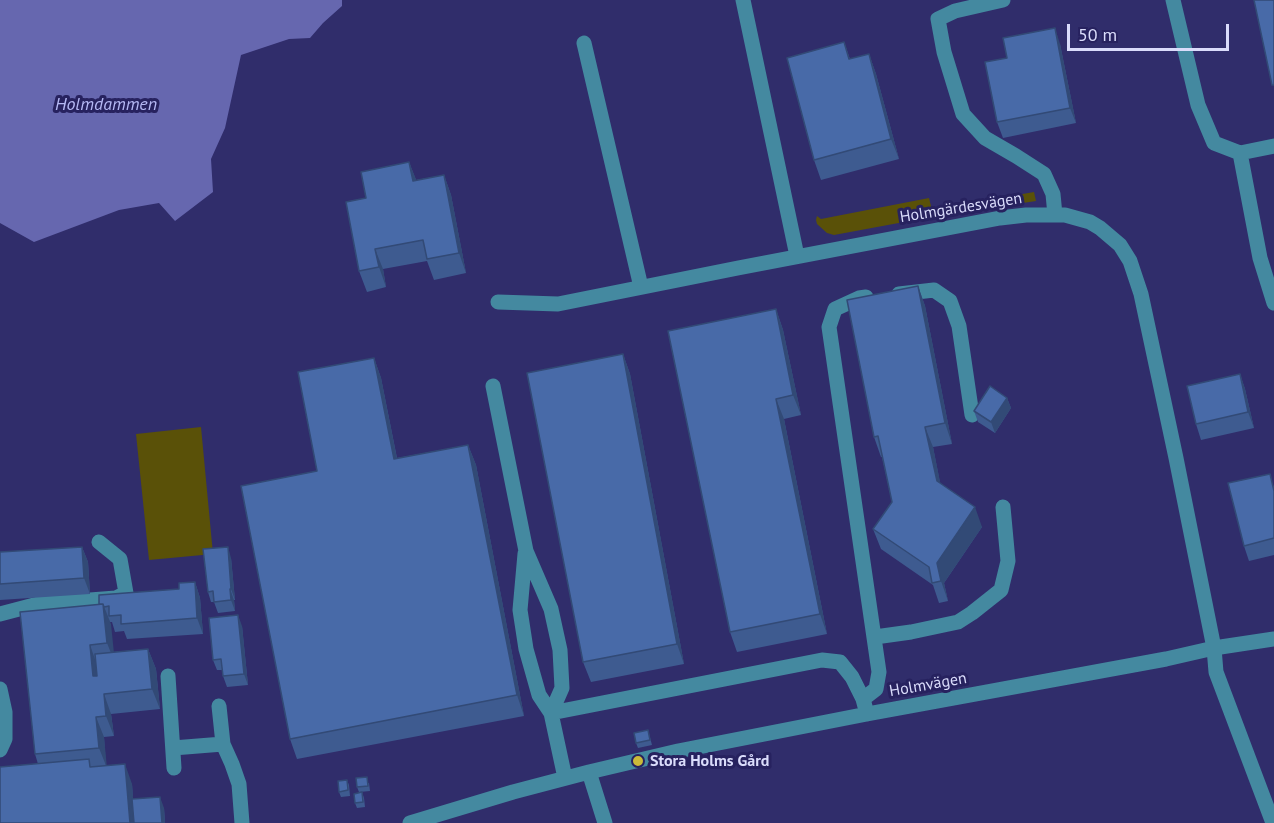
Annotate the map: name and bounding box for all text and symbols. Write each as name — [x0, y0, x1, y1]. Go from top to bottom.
scale bar — [1070, 12, 1232, 50]
text: 50 m — [1078, 23, 1117, 46]
water label: Holmdammen — [55, 94, 157, 116]
street label: Holmgärdesvägen — [898, 189, 1024, 227]
street label: Holmvägen — [888, 669, 968, 701]
place label: Stora Holms Gård — [650, 751, 769, 771]
marker: Stora Holms Gård — [631, 754, 645, 768]

